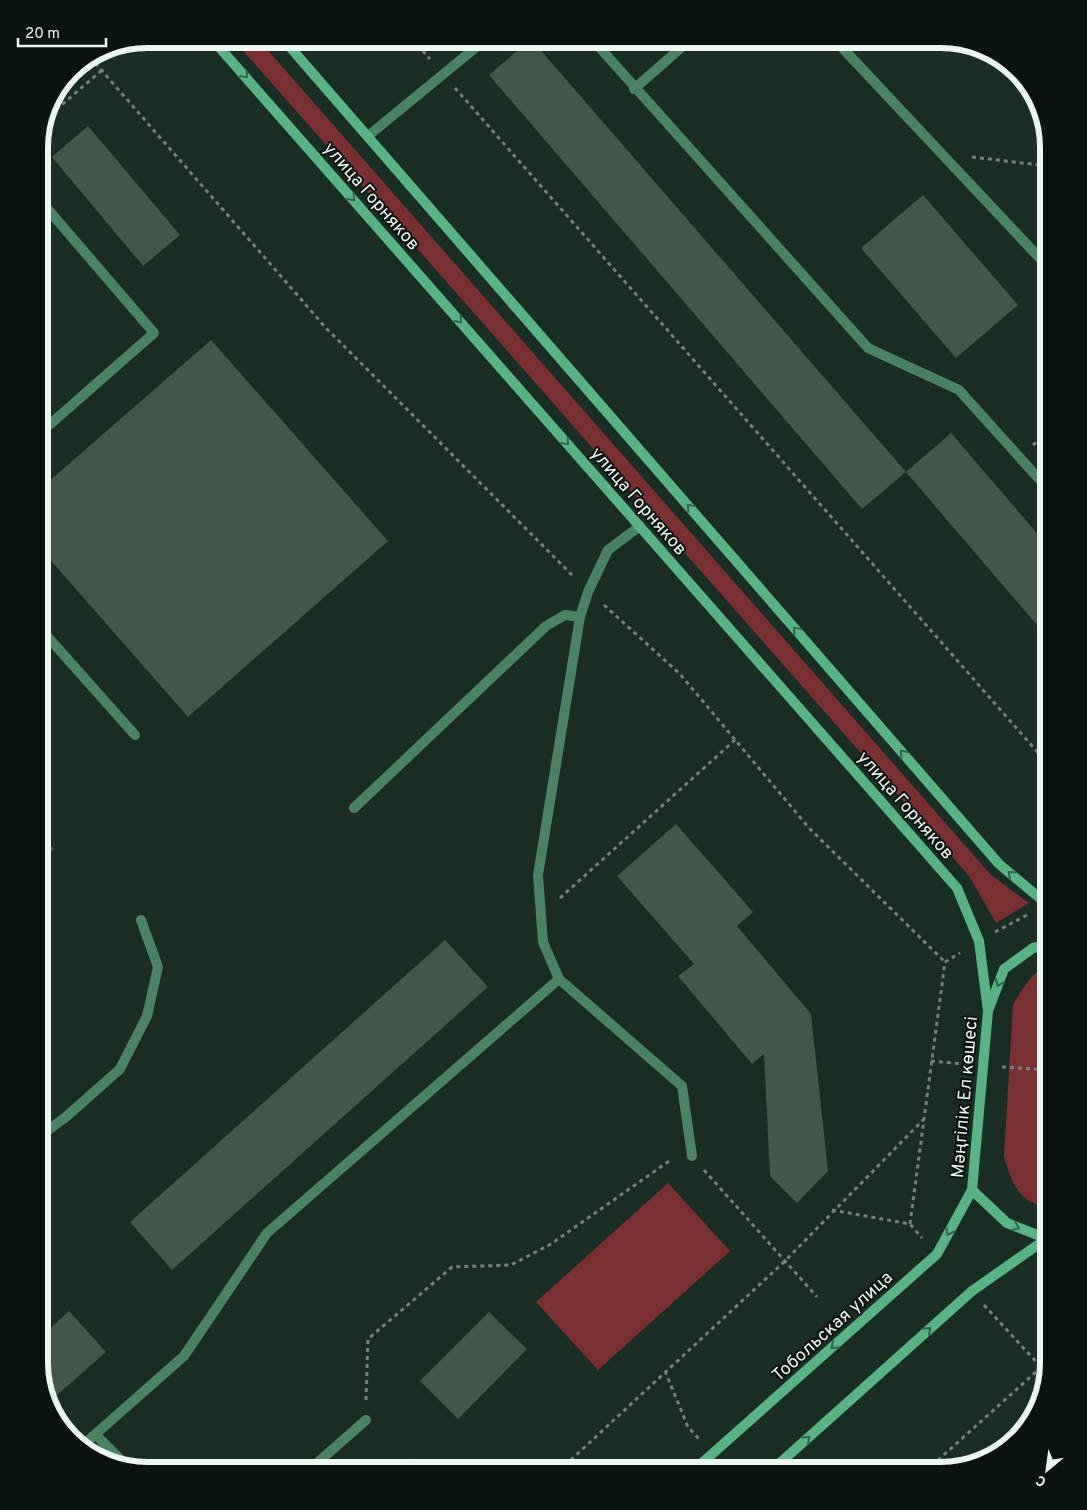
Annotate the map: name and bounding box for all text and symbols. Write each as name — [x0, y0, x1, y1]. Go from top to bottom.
scale bar — [18, 15, 105, 47]
text: 20 m — [25, 25, 60, 44]
one-way arrow — [239, 70, 248, 79]
street label: улица Горняков — [318, 138, 424, 256]
one-way arrow — [346, 192, 355, 201]
one-way arrow — [453, 314, 462, 323]
one-way arrow — [560, 436, 569, 445]
street label: улица Горняков — [585, 443, 691, 561]
one-way arrow — [687, 504, 696, 513]
one-way arrow — [794, 627, 802, 636]
street label: улица Горняков — [852, 747, 958, 865]
one-way arrow — [900, 749, 909, 758]
one-way arrow — [1008, 871, 1017, 880]
one-way arrow — [995, 978, 1005, 987]
street label: Мәңгілік Ел көшесі — [947, 1015, 984, 1179]
one-way arrow — [1012, 1221, 1020, 1231]
one-way arrow — [945, 1227, 955, 1236]
street label: Тобольская улица — [768, 1267, 898, 1387]
one-way arrow — [923, 1327, 932, 1336]
one-way arrow — [830, 1340, 839, 1349]
one-way arrow — [802, 1435, 811, 1444]
north arrow — [1022, 1445, 1072, 1495]
text: С — [1033, 1470, 1049, 1490]

